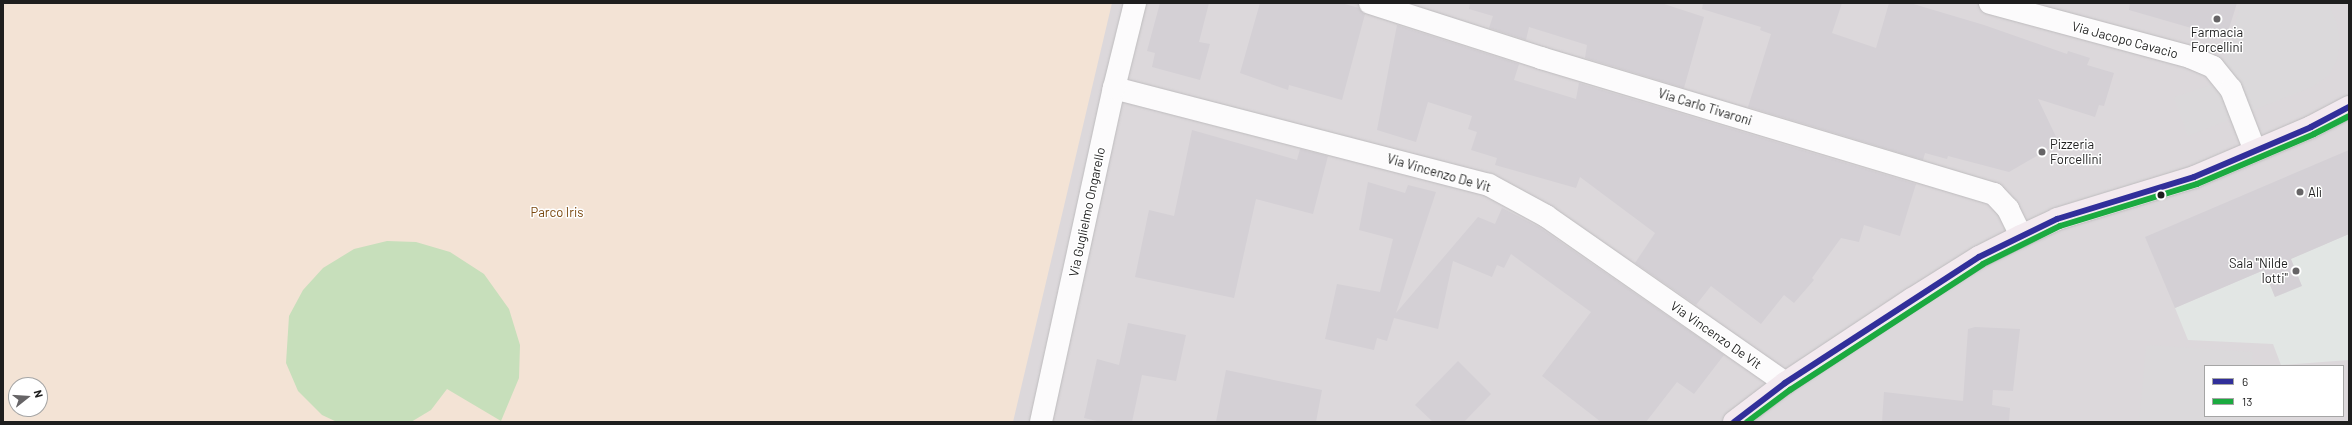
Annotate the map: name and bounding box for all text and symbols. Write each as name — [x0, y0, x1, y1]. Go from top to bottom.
marker: Farmacia Forcellini — [2212, 14, 2222, 24]
street label: Via Jacopo Cavacio — [2070, 18, 2180, 62]
place label: Farmacia Forcellini — [2191, 25, 2243, 56]
street label: Via Carlo Tivaroni — [1656, 85, 1754, 129]
place label: Pizzeria Forcellini — [2050, 137, 2102, 168]
street label: Via Guglielmo Ongarello — [1066, 146, 1108, 278]
marker: Pizzeria Forcellini — [2037, 147, 2047, 157]
street label: Via Vincenzo De Vit — [1385, 151, 1493, 195]
place label: Alì — [2308, 184, 2322, 200]
marker: Alì — [2295, 187, 2305, 197]
unlabelled marker — [2156, 190, 2166, 200]
park label: Parco Iris — [530, 204, 584, 220]
place label: Sala "Nilde Iotti" — [2229, 256, 2288, 287]
marker: Sala "Nilde Iotti" — [2291, 266, 2301, 276]
street label: Via Vincenzo De Vit — [1667, 298, 1765, 372]
legend — [2204, 365, 2344, 417]
text: 6 — [2242, 374, 2248, 388]
north arrow — [8, 377, 48, 417]
text: N — [32, 388, 46, 399]
text: 13 — [2242, 394, 2252, 408]

